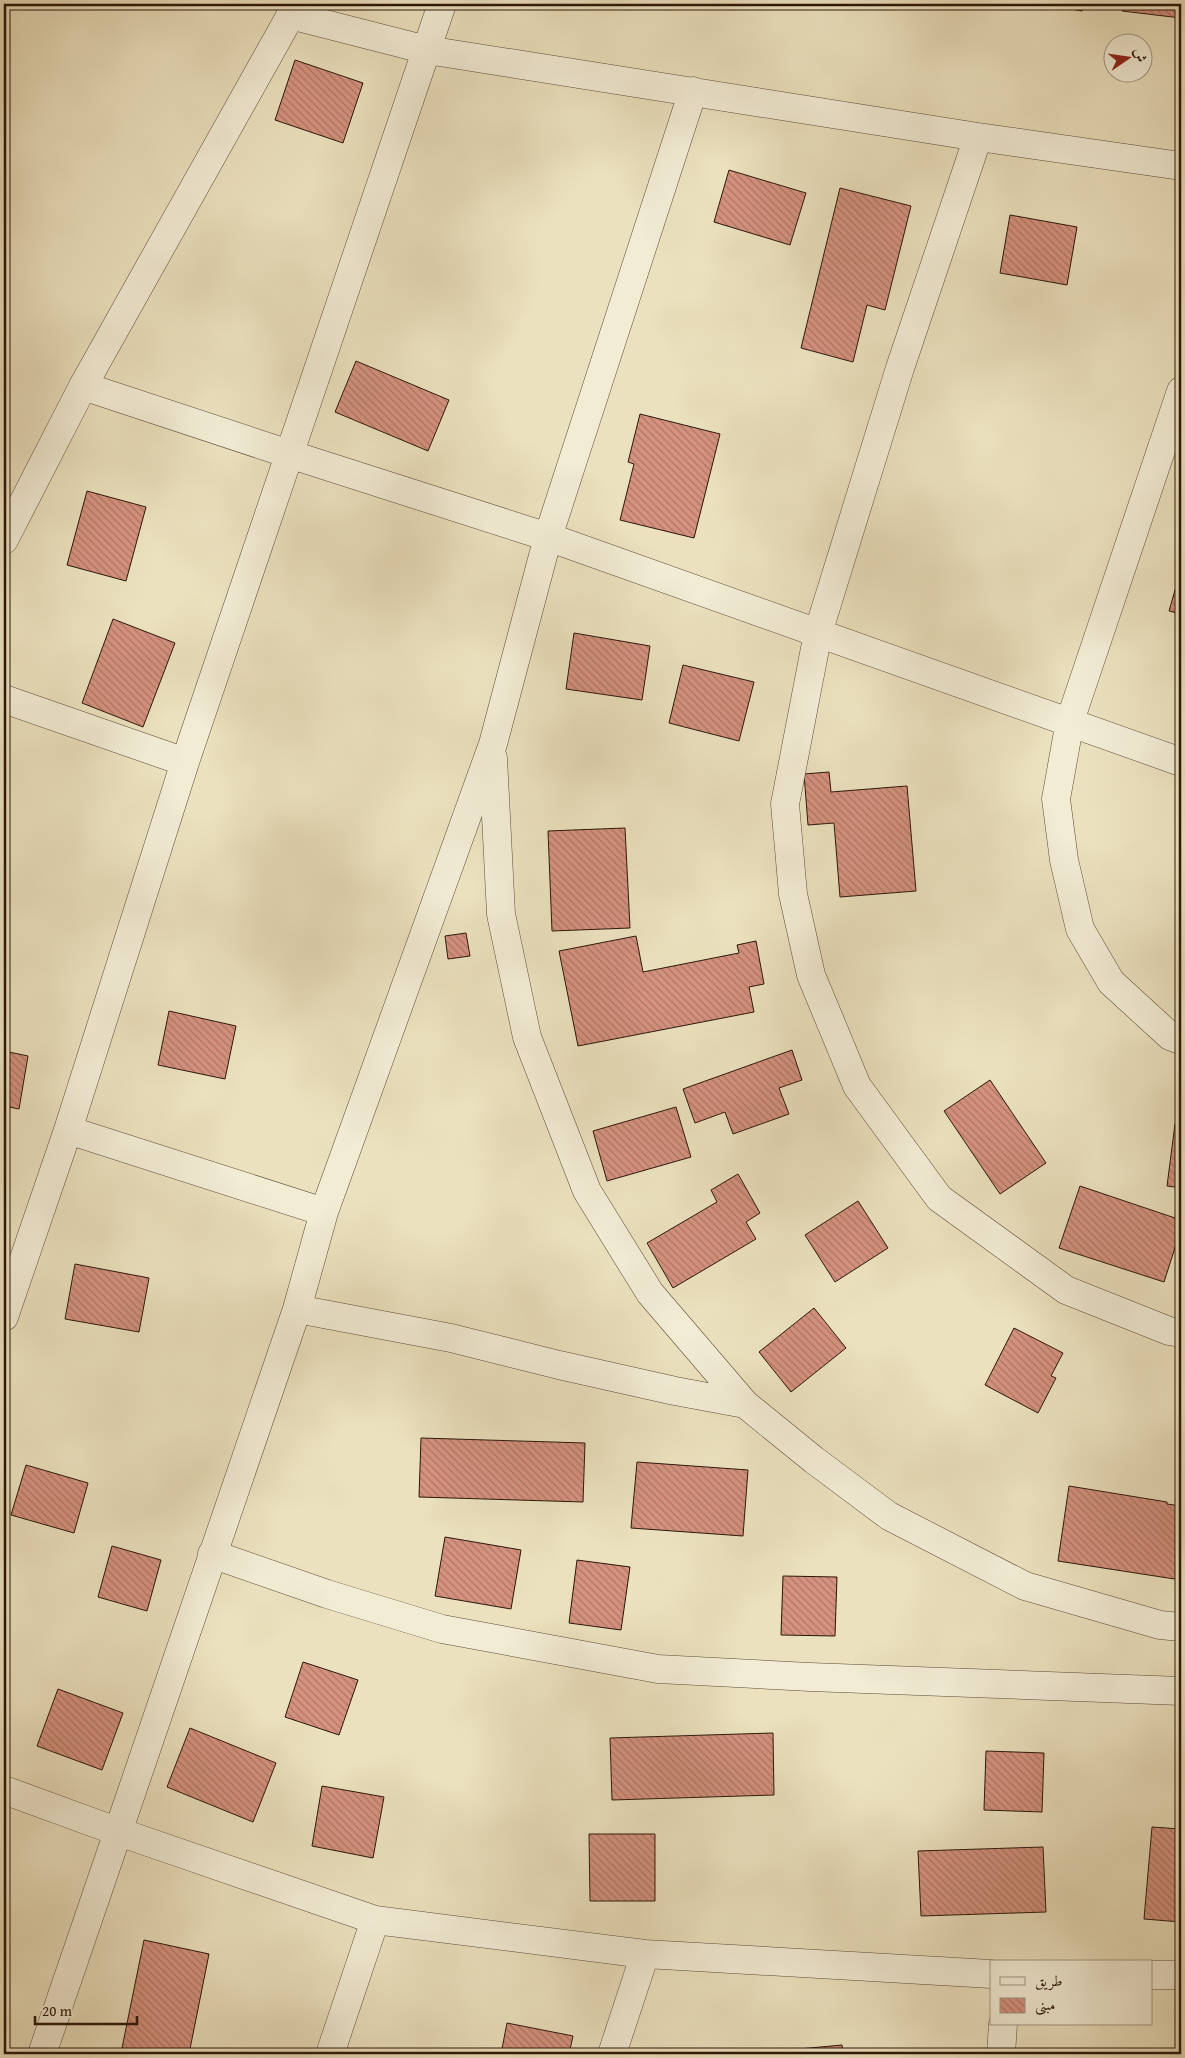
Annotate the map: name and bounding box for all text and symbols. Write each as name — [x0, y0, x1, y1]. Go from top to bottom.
north arrow — [1102, 32, 1152, 82]
text: ش — [1129, 46, 1152, 64]
legend — [990, 1960, 1152, 2026]
text: طريق — [1035, 1970, 1062, 1991]
scale bar — [35, 1993, 138, 2025]
text: مبنى — [1035, 1994, 1055, 2016]
text: 20 m — [42, 2000, 73, 2021]

